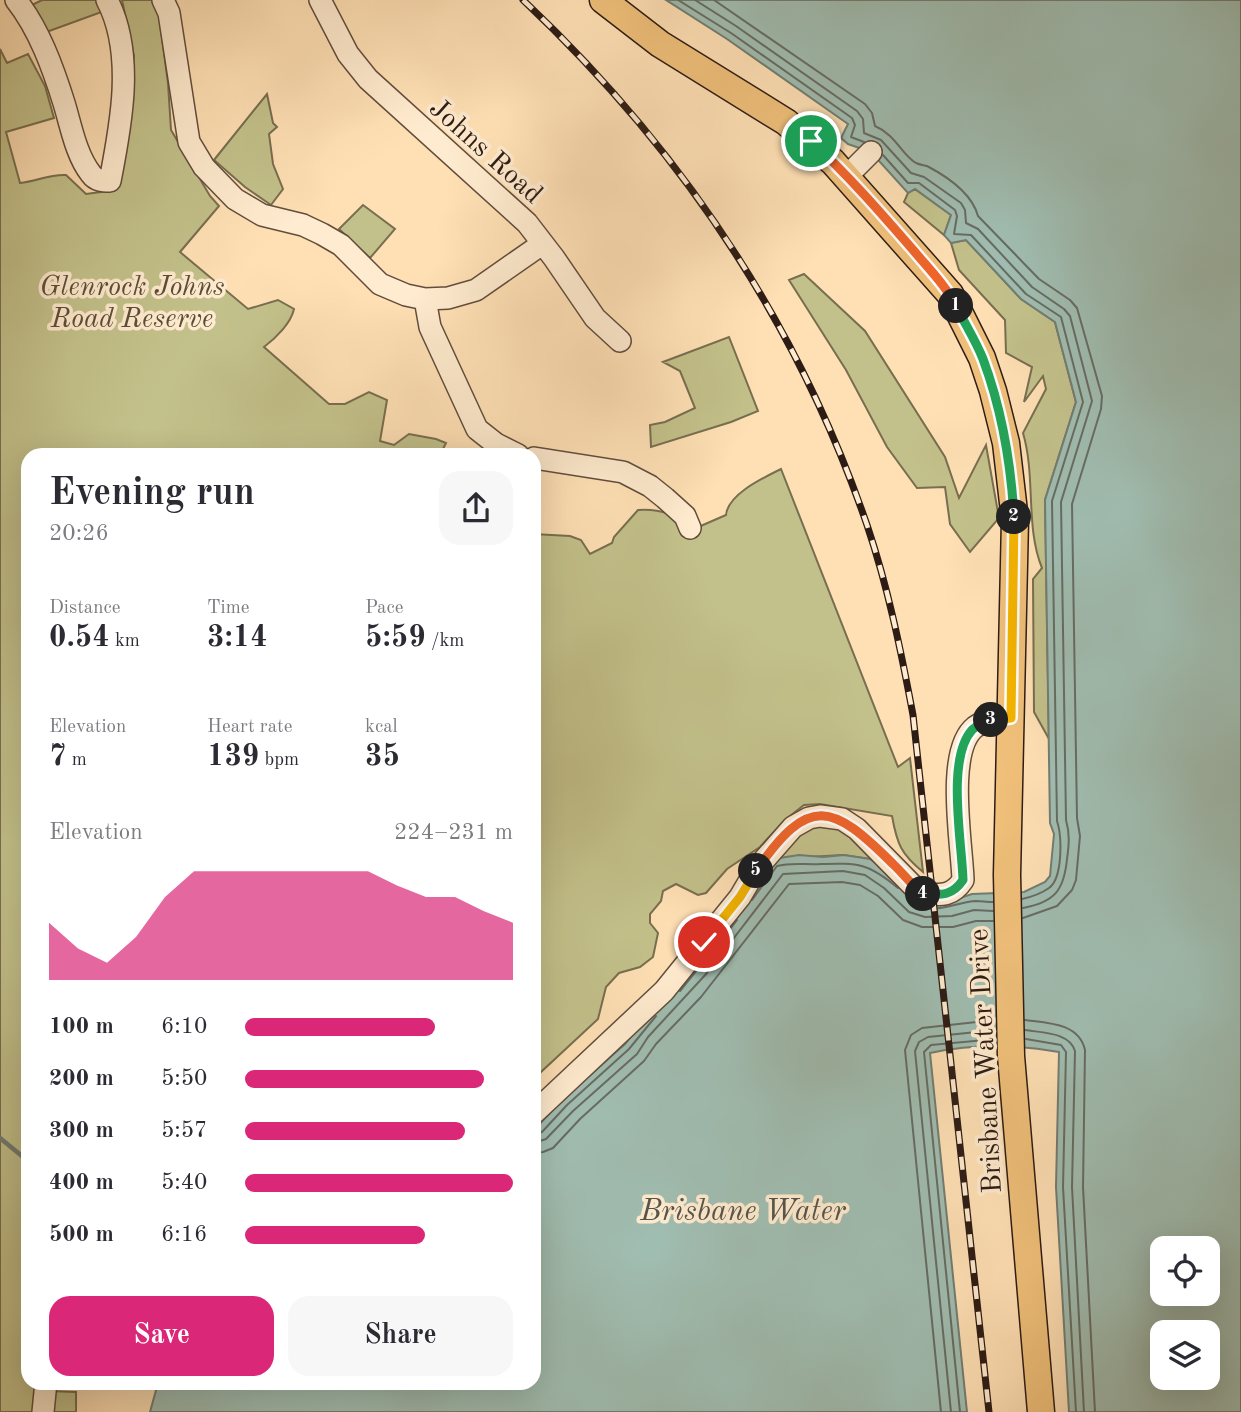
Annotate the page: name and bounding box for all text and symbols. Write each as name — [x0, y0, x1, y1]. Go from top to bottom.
street label: Johns Road — [423, 94, 547, 210]
pin — [781, 111, 841, 171]
icon: arrive — [792, 122, 830, 160]
park label: Glenrock Johns Road Reserve — [40, 274, 225, 334]
pin: 1 — [939, 288, 974, 324]
text: 1 — [950, 296, 961, 315]
button: share — [439, 471, 513, 545]
text: Evening run — [49, 475, 255, 513]
pin: 2 — [996, 500, 1032, 534]
text: 2 — [1008, 507, 1019, 526]
text: 20:26 — [49, 522, 109, 545]
text: Distance — [49, 599, 121, 618]
text: Time — [207, 599, 250, 618]
text: Pace — [365, 599, 404, 618]
text: 0.54 — [49, 623, 110, 653]
text: 3:14 — [207, 623, 268, 653]
text: 5:59 — [365, 623, 426, 653]
text: km — [110, 632, 140, 651]
text: /km — [426, 632, 464, 651]
pin: 3 — [974, 702, 1009, 738]
text: 3 — [985, 710, 996, 729]
text: Elevation — [49, 718, 126, 737]
text: Heart rate — [207, 718, 292, 737]
text: kcal — [365, 718, 398, 737]
text: 7 — [49, 742, 66, 772]
text: 139 — [207, 742, 259, 772]
text: 35 — [365, 742, 400, 772]
text: m — [66, 751, 87, 770]
text: bpm — [259, 751, 299, 770]
text: Elevation — [49, 821, 143, 844]
text: 224–231 m — [394, 821, 513, 844]
pin: 5 — [738, 854, 774, 888]
text: 5 — [750, 861, 761, 880]
pin: 4 — [906, 876, 940, 912]
text: 4 — [917, 884, 928, 903]
pin — [674, 912, 734, 972]
icon: check — [685, 923, 723, 961]
street label: Brisbane Water Drive — [966, 928, 1008, 1194]
text: 100 m — [49, 1015, 114, 1038]
text: 6:10 — [161, 1015, 207, 1038]
text: 200 m — [49, 1067, 114, 1090]
text: 5:50 — [161, 1067, 207, 1090]
text: 300 m — [49, 1119, 114, 1142]
text: 5:57 — [161, 1119, 207, 1142]
text: 400 m — [49, 1171, 114, 1194]
text: 5:40 — [161, 1171, 207, 1194]
water label: Brisbane Water — [639, 1197, 847, 1227]
text: 500 m — [49, 1223, 114, 1246]
text: 6:16 — [161, 1223, 207, 1246]
map controls — [1150, 1236, 1220, 1390]
button: locate — [1150, 1236, 1220, 1306]
button: Save — [49, 1296, 274, 1376]
button: Share — [288, 1296, 513, 1376]
button: layers — [1150, 1320, 1220, 1390]

